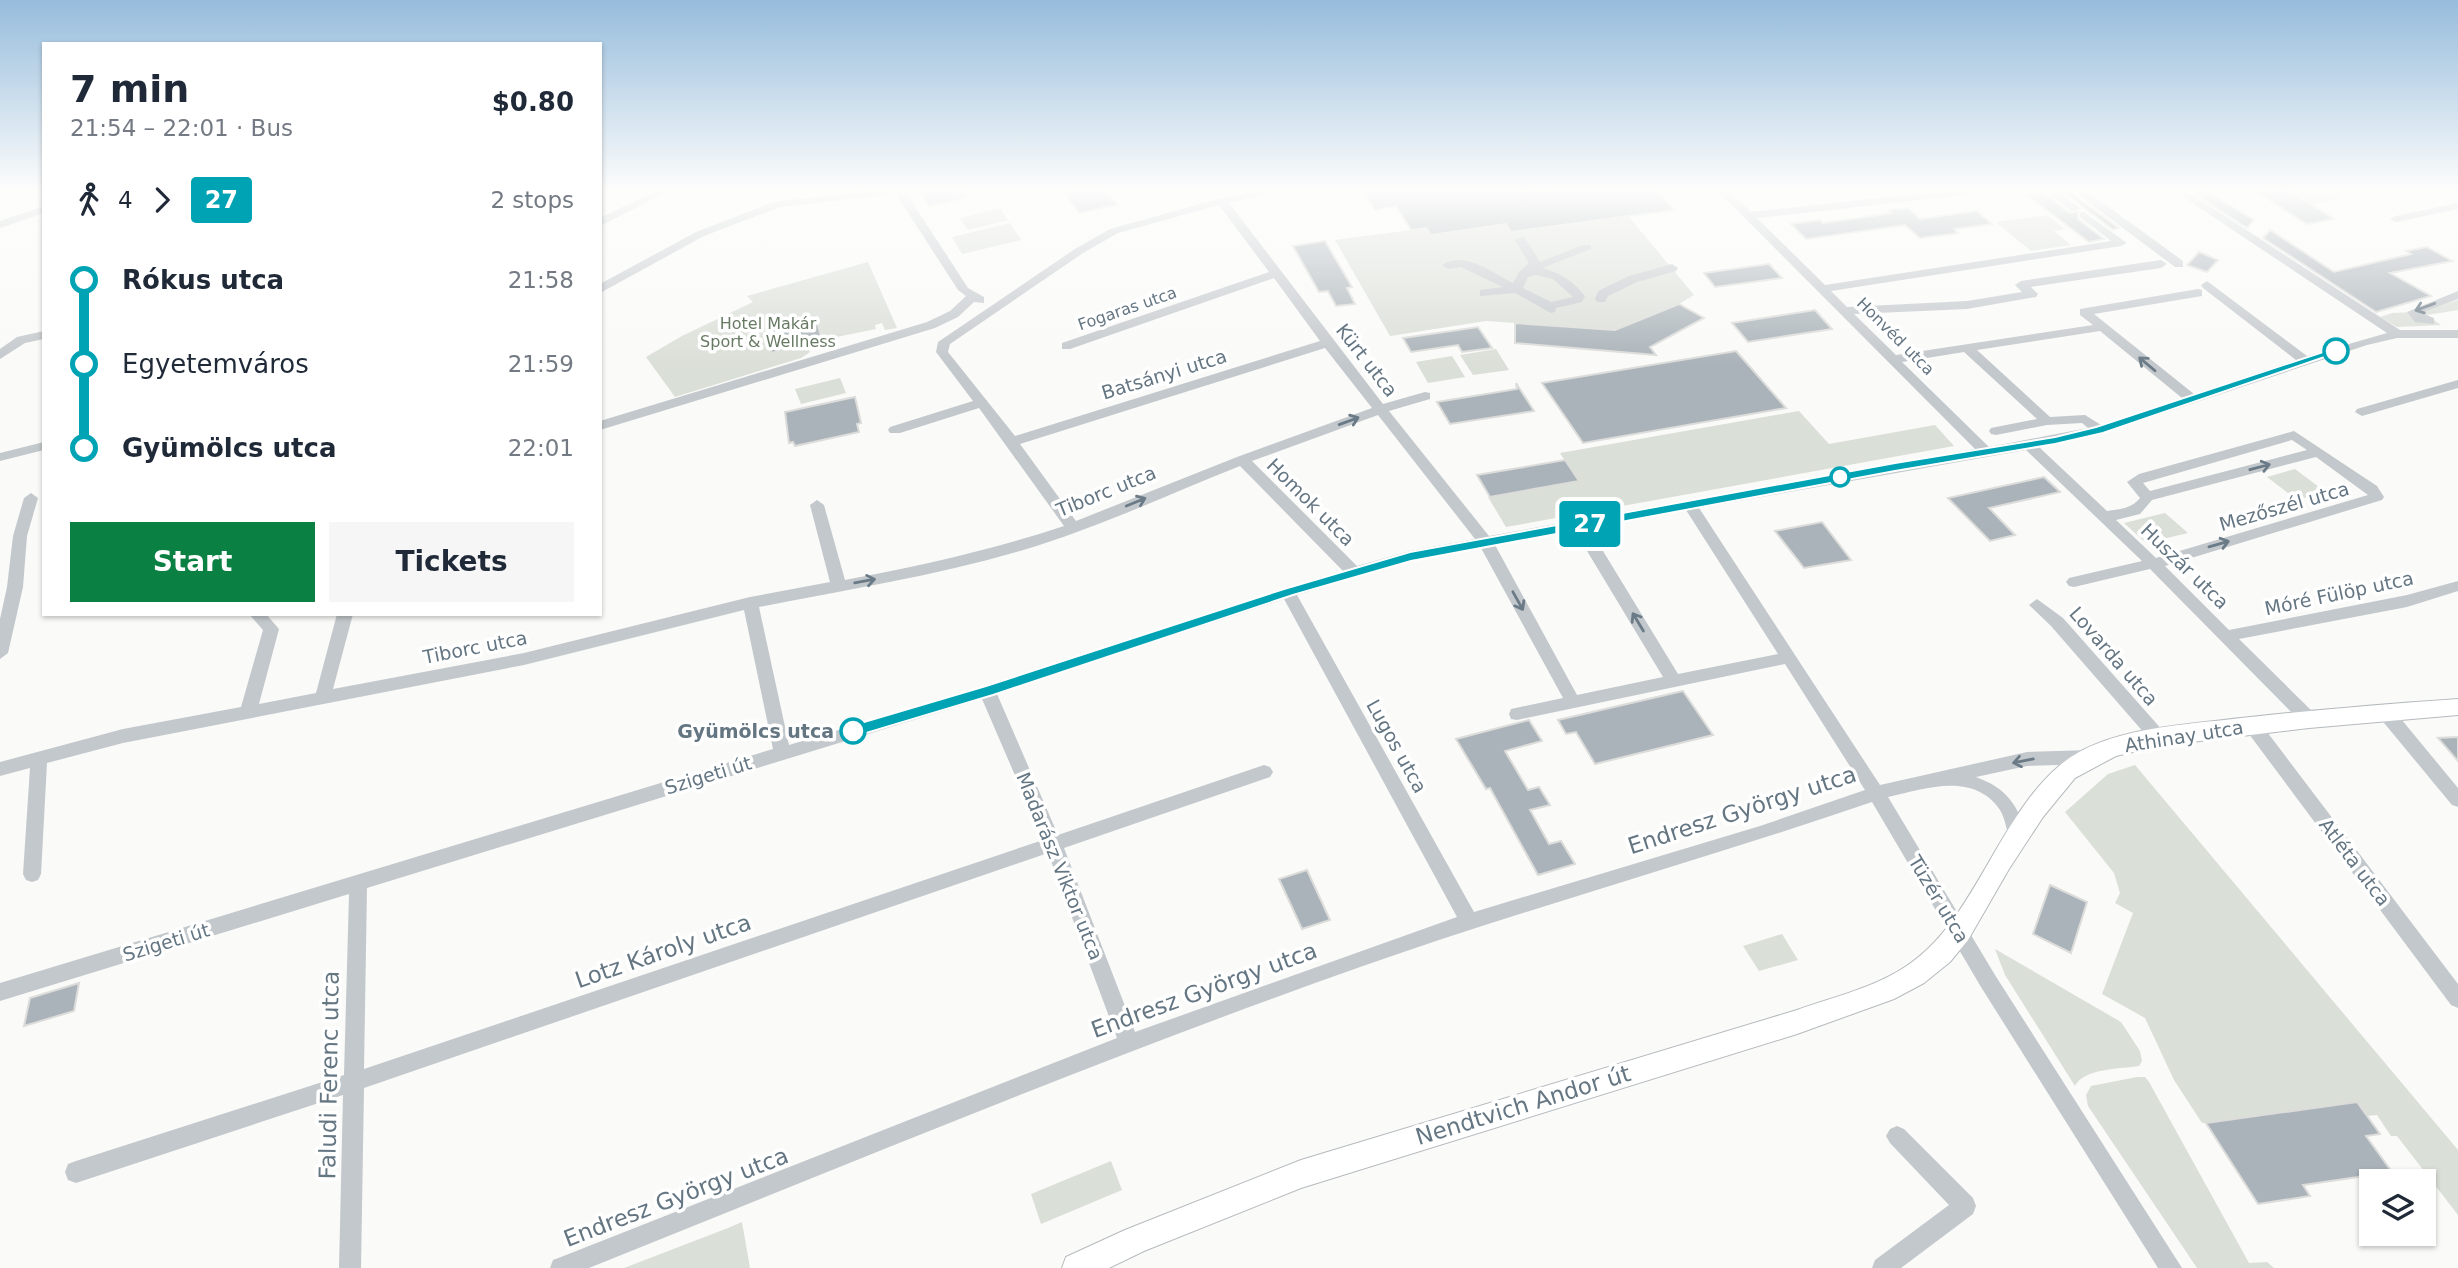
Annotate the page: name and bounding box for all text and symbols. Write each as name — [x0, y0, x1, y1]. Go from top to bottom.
text: 7 min — [70, 67, 189, 111]
text: $0.80 — [492, 87, 574, 117]
text: 21:54 – 22:01 · Bus — [70, 115, 293, 141]
icon: walk — [70, 181, 108, 219]
icon: forward — [143, 181, 181, 219]
text: 27 — [205, 186, 238, 214]
text: 4 — [118, 187, 133, 213]
text: 2 stops — [490, 187, 574, 213]
text: Rókus utca — [122, 265, 284, 295]
text: 21:58 — [508, 267, 574, 293]
street label: Fogaras utca — [1075, 283, 1179, 334]
street label: Honvéd utca — [1853, 294, 1938, 379]
one-way arrow — [2415, 301, 2437, 314]
park label: Hotel Makár Sport & Wellness — [700, 314, 836, 351]
street label: Kürt utca — [1332, 319, 1402, 401]
unlabelled marker — [2323, 338, 2349, 364]
street label: Batsányi utca — [1099, 344, 1229, 404]
text: Egyetemváros — [122, 349, 309, 379]
text: 21:59 — [508, 351, 574, 377]
one-way arrow — [2138, 356, 2156, 372]
one-way arrow — [1337, 413, 1359, 426]
text: Gyümölcs utca — [122, 433, 337, 463]
text: 22:01 — [508, 435, 574, 461]
street label: Homok utca — [1263, 454, 1359, 550]
one-way arrow — [2248, 460, 2271, 473]
street label: Tiborc utca — [1052, 461, 1159, 521]
unlabelled marker — [1830, 467, 1850, 487]
street label: Mezőszél utca — [2216, 477, 2352, 535]
one-way arrow — [1125, 495, 1147, 508]
line badge: 27 — [1558, 501, 1622, 547]
text: 27 — [1573, 510, 1607, 538]
street label: Huszár utca — [2137, 519, 2233, 613]
button: Start — [70, 522, 315, 602]
button: Tickets — [329, 522, 574, 602]
one-way arrow — [2207, 537, 2229, 550]
street label: Móré Fülöp utca — [2263, 566, 2415, 620]
one-way arrow — [853, 574, 876, 587]
one-way arrow — [1512, 590, 1525, 611]
street label: Lovarda utca — [2065, 602, 2163, 710]
one-way arrow — [1630, 613, 1645, 632]
street label: Tiborc utca — [420, 626, 529, 668]
street label: Lugos utca — [1362, 695, 1432, 797]
street label: Athinay utca — [2123, 716, 2245, 756]
marker: Gyümölcs utca — [840, 718, 866, 744]
place label: Gyümölcs utca — [677, 720, 834, 742]
street label: Szigeti út — [662, 751, 754, 799]
one-way arrow — [2012, 755, 2035, 768]
street label: Endresz György utca — [1625, 761, 1859, 859]
street label: Madarász Viktor utca — [1012, 769, 1108, 963]
street label: Atléta utca — [2315, 814, 2395, 910]
street label: Tüzér utca — [1904, 850, 1974, 947]
street label: Lotz Károly utca — [572, 909, 754, 993]
street label: Szigeti út — [120, 918, 212, 966]
street label: Endresz György utca — [1087, 937, 1321, 1043]
street label: Faludi Ferenc utca — [314, 970, 344, 1180]
street label: Nendtvich Andor út — [1412, 1060, 1634, 1150]
street label: Endresz György utca — [560, 1142, 792, 1252]
map controls — [2359, 1169, 2436, 1246]
button: layers — [2359, 1169, 2436, 1246]

